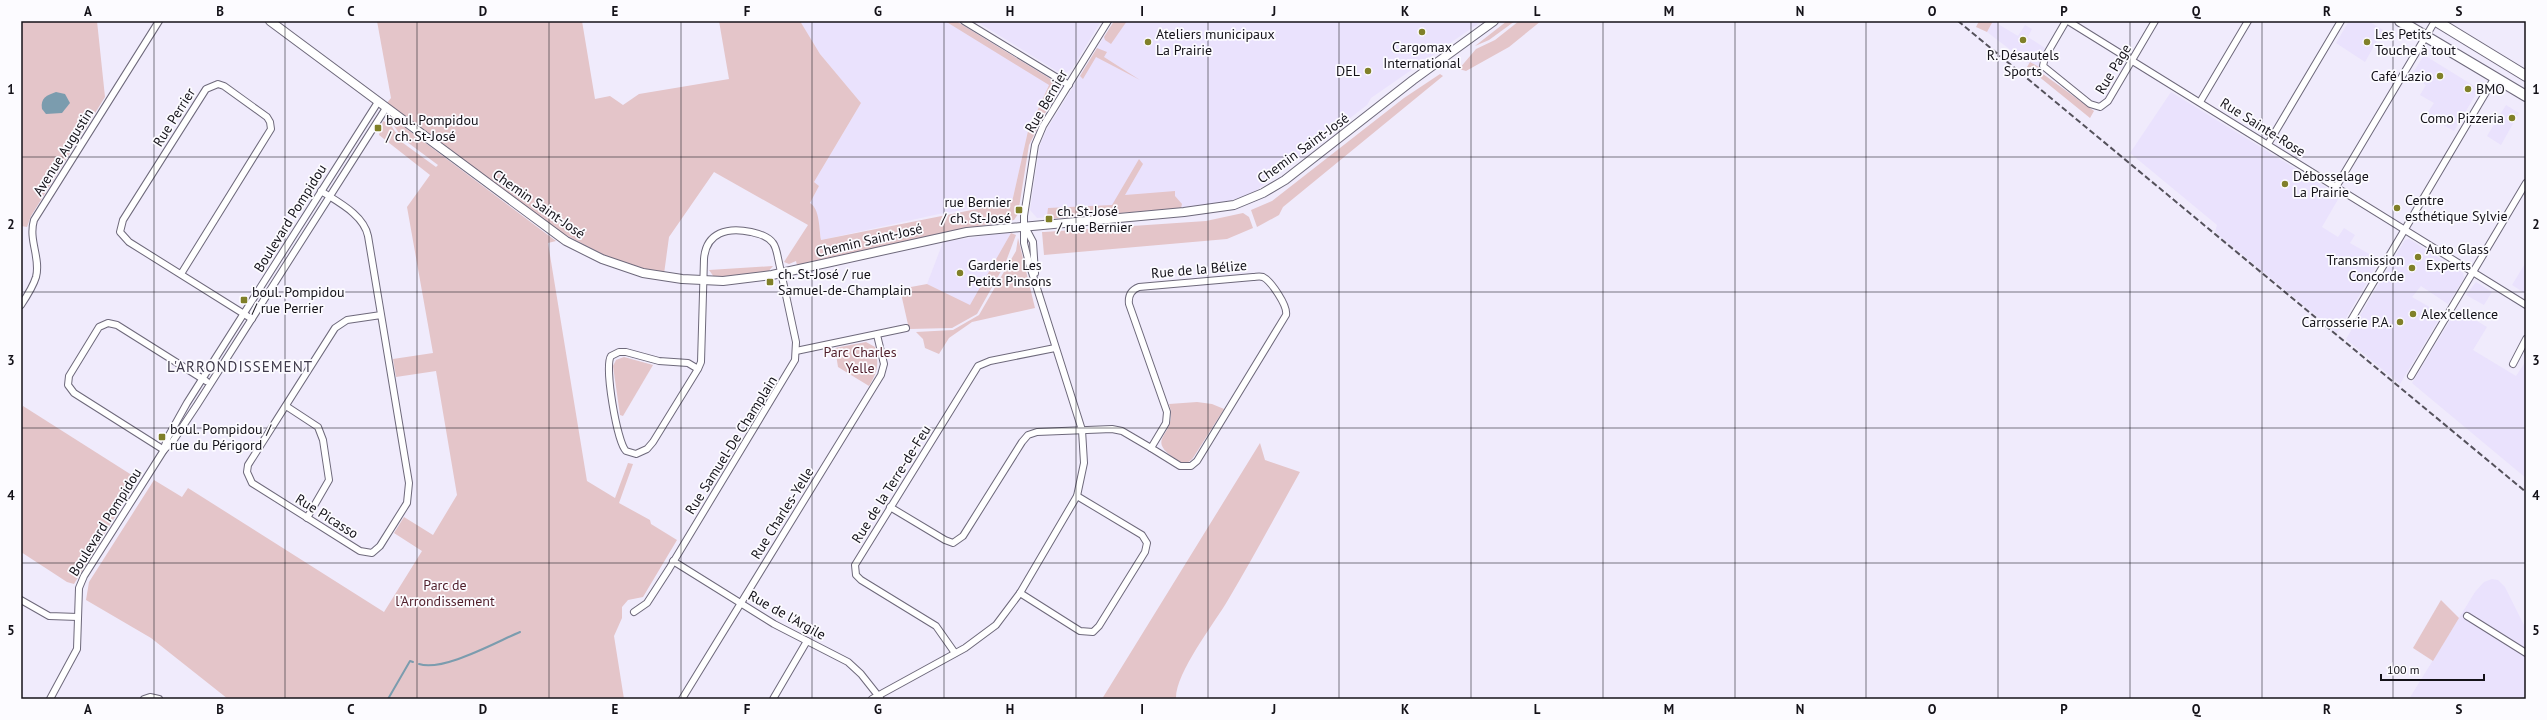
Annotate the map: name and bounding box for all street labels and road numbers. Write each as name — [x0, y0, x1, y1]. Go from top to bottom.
street label: Rue Page — [2091, 41, 2135, 97]
street label: Rue Bernier — [1021, 66, 1071, 136]
street label: Rue Perrier — [149, 84, 199, 150]
street label: Rue Sainte-Rose — [2217, 94, 2309, 160]
street label: Avenue Augustin — [29, 105, 97, 199]
street label: Chemin Saint-José — [1254, 109, 1352, 187]
street label: Boulevard Pompidou — [250, 161, 330, 275]
street label: Chemin Saint-José — [489, 165, 589, 243]
street label: Chemin Saint-José — [814, 219, 924, 261]
street label: Rue de la Bélize — [1150, 256, 1248, 282]
street label: Rue Samuel-De Champlain — [681, 372, 781, 518]
street label: Rue de la Terre-de-Feu — [847, 422, 935, 546]
street label: Rue Charles-Yelle — [747, 464, 817, 562]
street label: Boulevard Pompidou — [65, 465, 145, 579]
street label: Rue Picasso — [292, 490, 362, 542]
street label: Rue de l'Argile — [745, 586, 829, 644]

